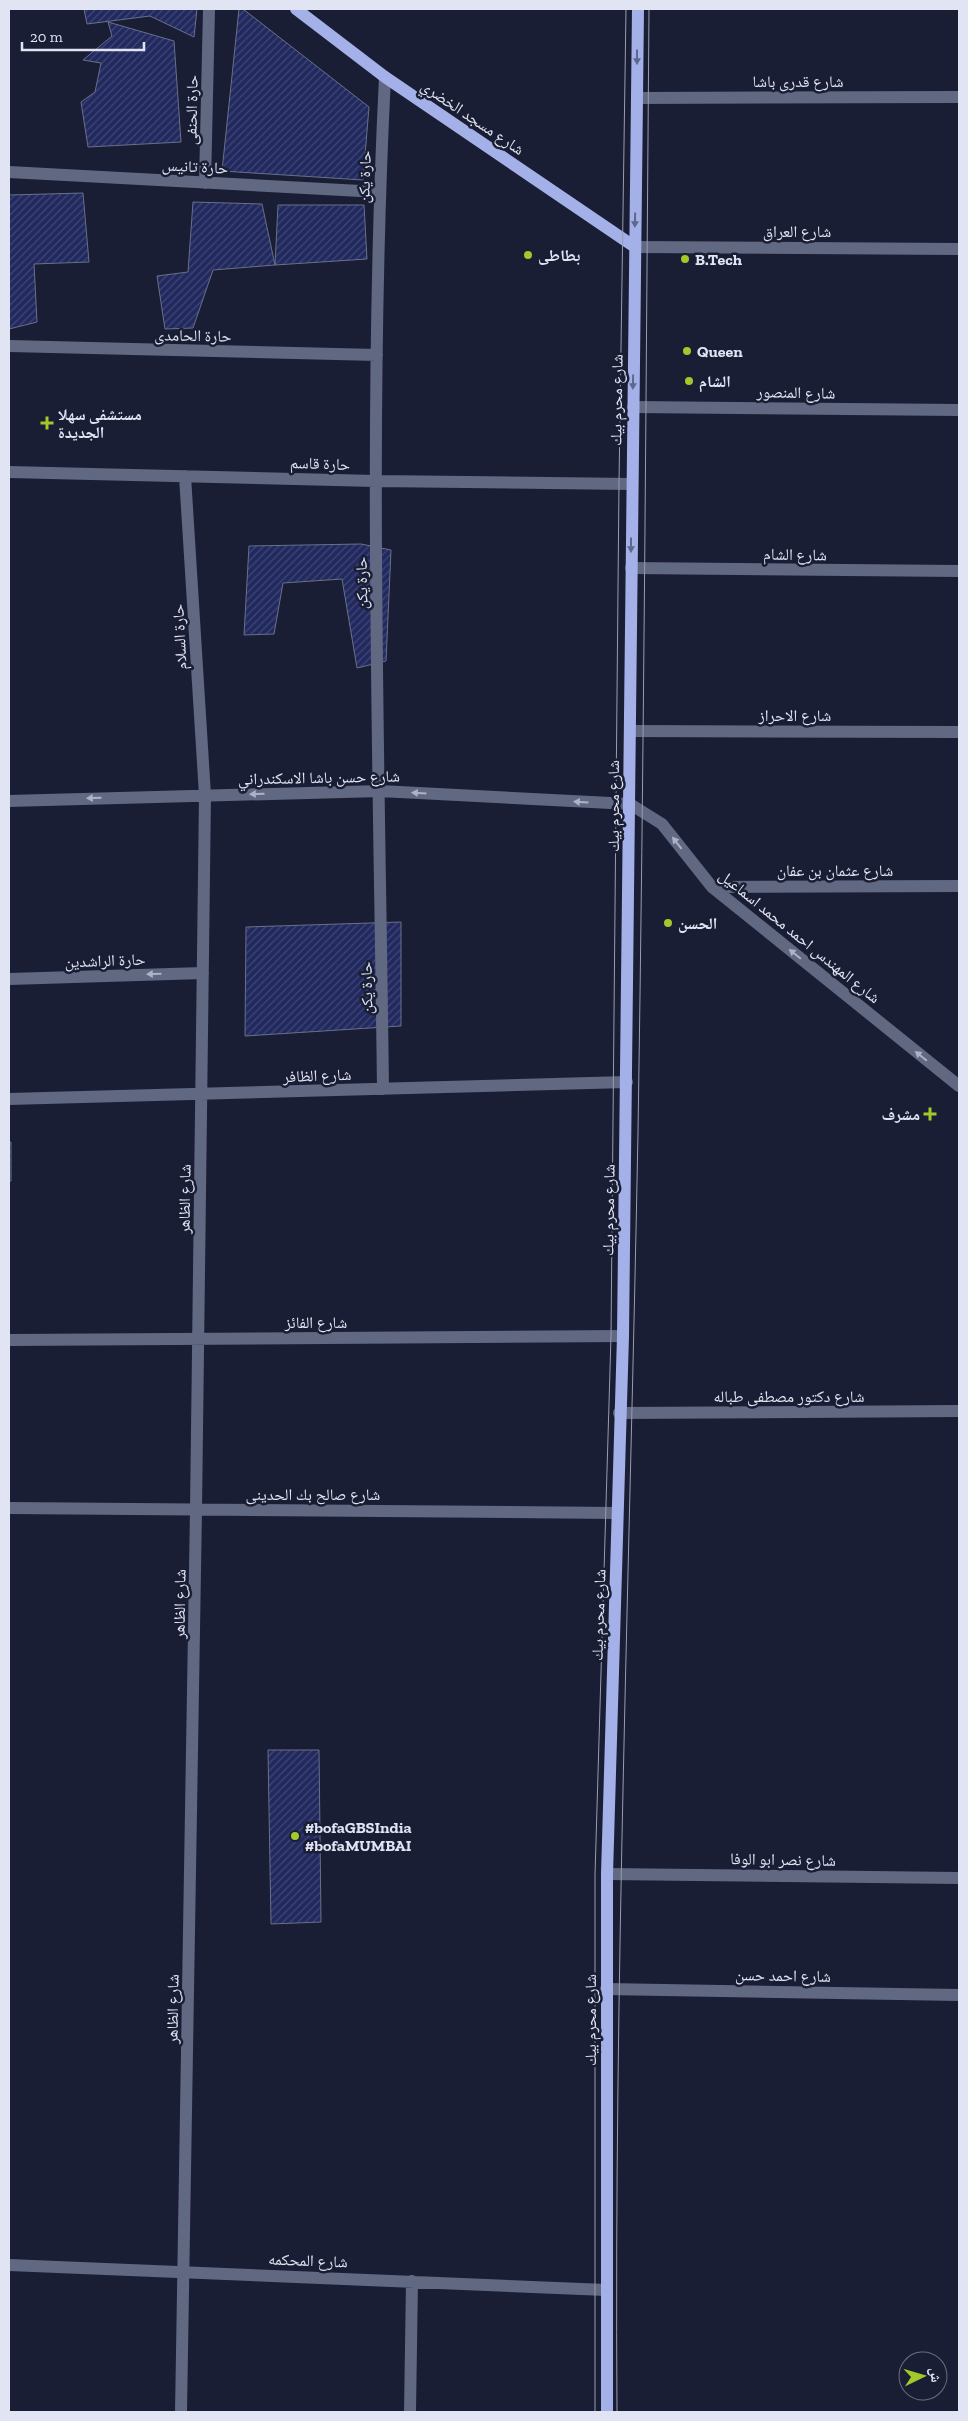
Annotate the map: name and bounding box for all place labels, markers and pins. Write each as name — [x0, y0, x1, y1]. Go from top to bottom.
place label: بطاطى — [538, 246, 580, 265]
marker: بطاطى — [522, 249, 534, 261]
place label: B.Tech — [695, 250, 743, 269]
marker: B.Tech — [679, 253, 691, 265]
place label: Queen — [697, 342, 743, 361]
marker: Queen — [681, 345, 693, 357]
place label: الشام — [699, 372, 731, 393]
marker: الشام — [683, 375, 695, 387]
place label: مستشفى سهلا الجديدة — [58, 405, 142, 442]
marker: مستشفى سهلا الجديدة — [40, 416, 54, 430]
place label: الحسن — [678, 914, 717, 933]
marker: الحسن — [662, 917, 674, 929]
place label: مشرف — [881, 1105, 920, 1124]
marker: مشرف — [924, 1108, 936, 1120]
place label: #bofaGBSIndia #bofaMUMBAI — [305, 1818, 412, 1855]
marker: #bofaGBSIndia #bofaMUMBAI — [289, 1830, 301, 1842]

